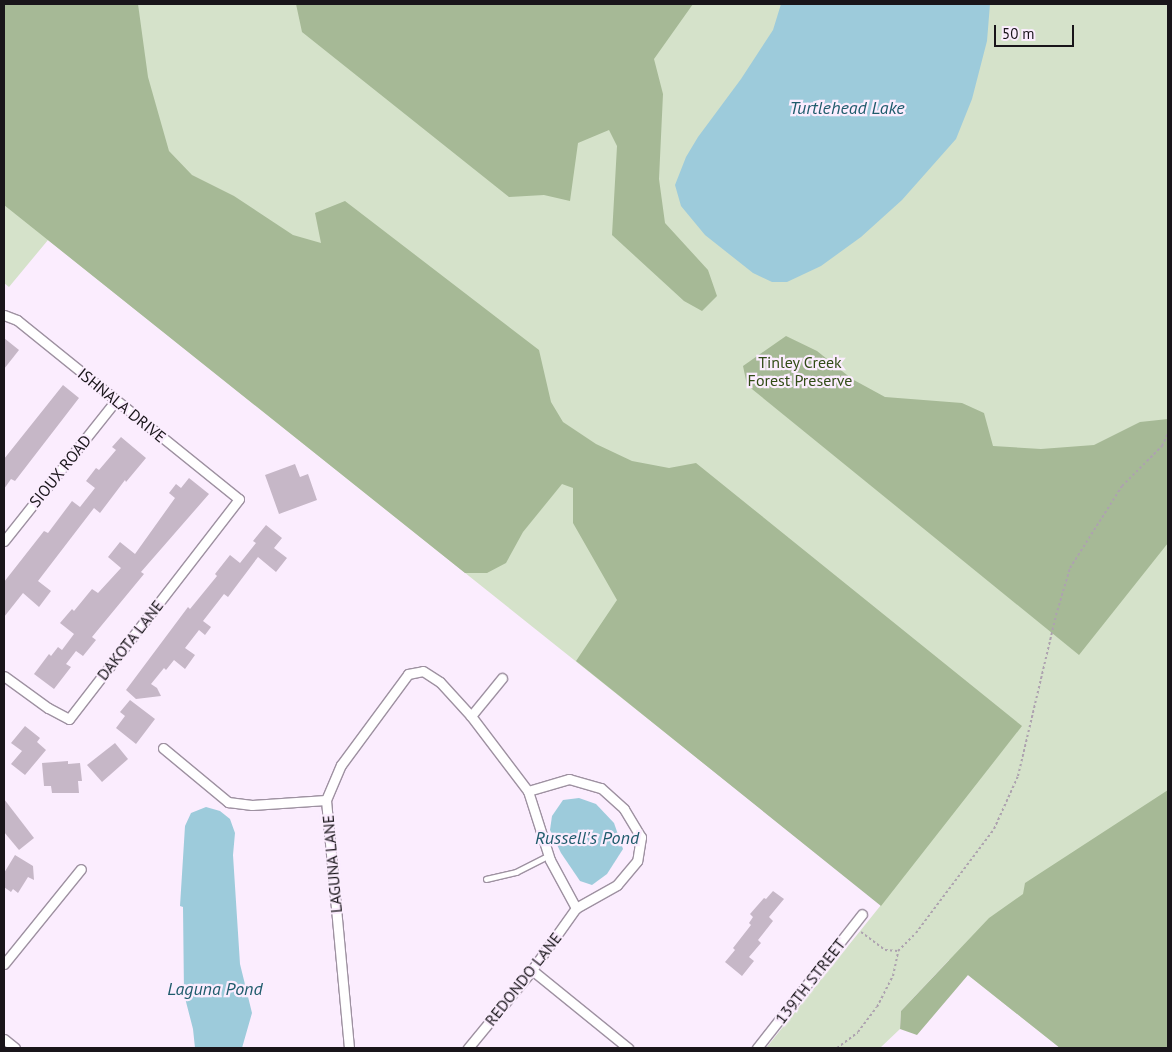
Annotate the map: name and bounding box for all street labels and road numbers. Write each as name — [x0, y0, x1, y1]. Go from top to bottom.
street label: ISHNALA DRIVE — [74, 363, 170, 447]
street label: SIOUX ROAD — [25, 431, 95, 511]
street label: DAKOTA LANE — [93, 596, 167, 684]
street label: LAGUNA LANE — [318, 814, 346, 914]
street label: REDONDO LANE — [481, 929, 565, 1029]
street label: 139TH STREET — [771, 935, 849, 1027]

